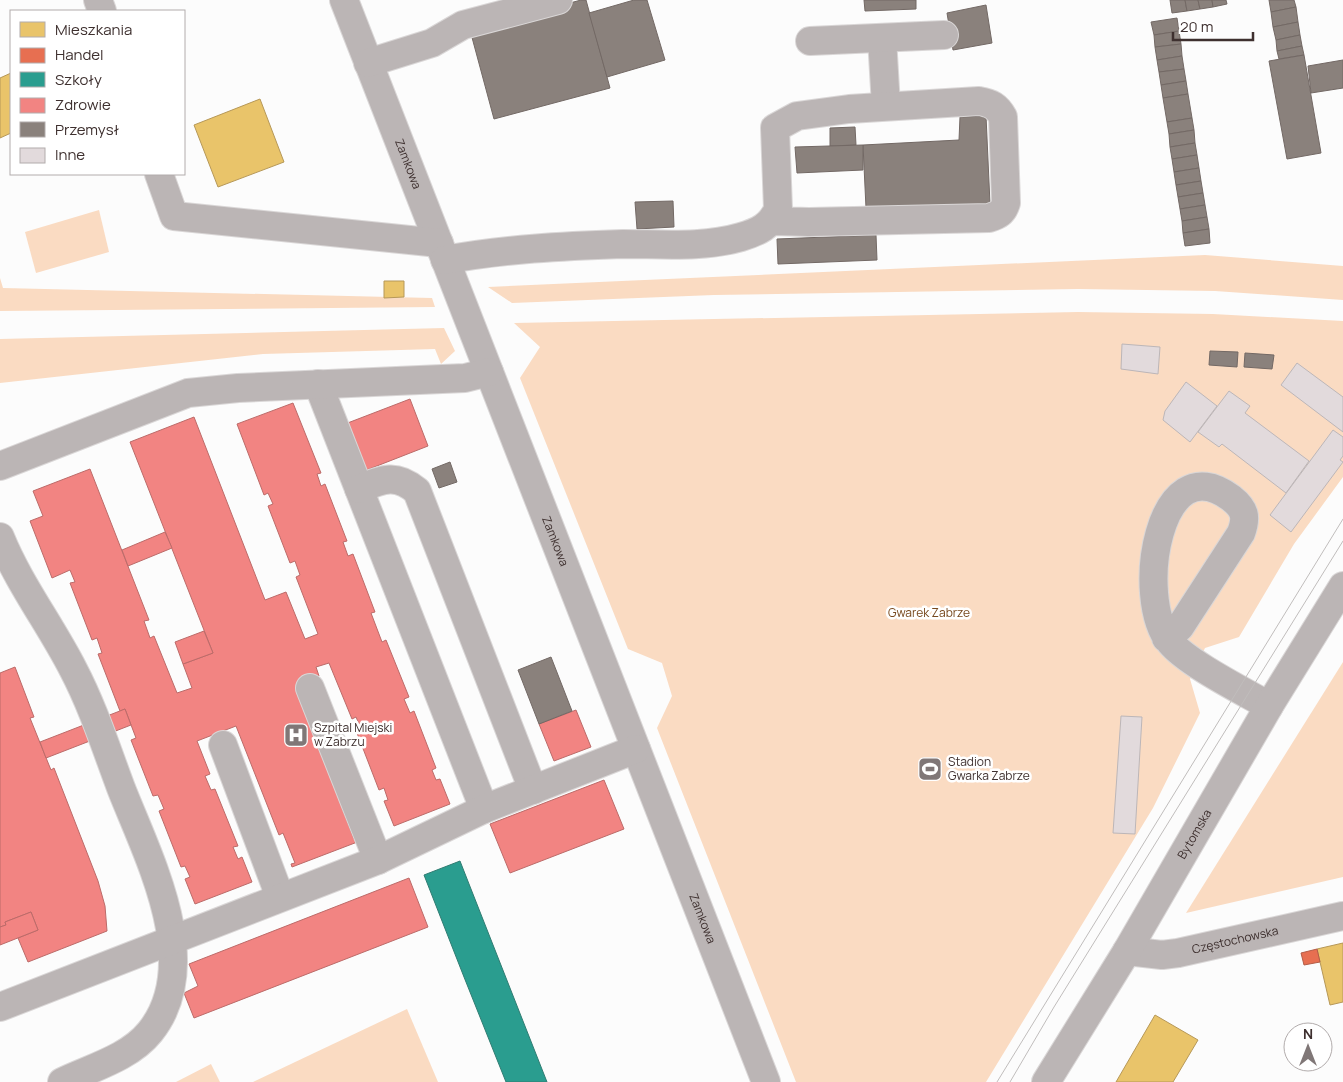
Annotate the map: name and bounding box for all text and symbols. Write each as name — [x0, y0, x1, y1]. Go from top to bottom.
legend — [10, 10, 185, 175]
scale bar — [1173, 10, 1253, 42]
text: 20 m — [1180, 16, 1213, 37]
text: Mieszkania — [55, 19, 132, 40]
text: Handel — [55, 44, 104, 65]
text: Szkoły — [55, 69, 102, 90]
text: Zdrowie — [55, 94, 111, 115]
text: Przemysł — [55, 119, 120, 140]
street label: Zamkowa — [391, 136, 426, 191]
text: Inne — [55, 144, 85, 165]
street label: Zamkowa — [538, 514, 573, 569]
park label: Gwarek Zabrze — [888, 604, 970, 621]
place label: Szpital Miejski w Zabrzu — [314, 719, 392, 750]
hospital icon: Szpital Miejski w Zabrzu — [283, 722, 309, 748]
place label: Stadion Gwarka Zabrze — [948, 753, 1030, 784]
sports icon: Stadion Gwarka Zabrze — [917, 756, 943, 782]
street label: Bytomska — [1173, 806, 1215, 862]
street label: Zamkowa — [685, 891, 720, 946]
street label: Częstochowska — [1190, 922, 1280, 958]
north arrow — [1283, 1022, 1333, 1072]
text: N — [1303, 1024, 1313, 1043]

